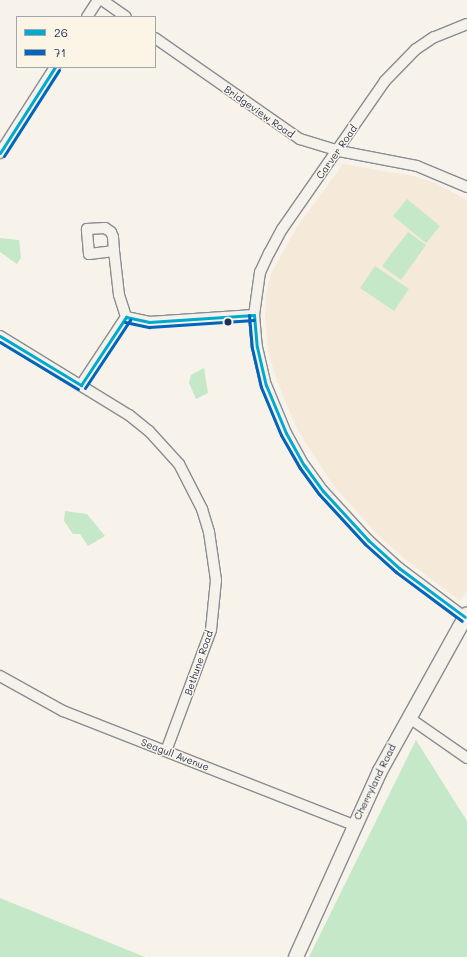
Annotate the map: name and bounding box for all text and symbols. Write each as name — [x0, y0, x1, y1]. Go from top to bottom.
legend — [16, 16, 156, 68]
text: 26 — [54, 24, 68, 40]
text: 71 — [54, 44, 66, 60]
street label: Bridgeview Road — [222, 83, 296, 141]
street label: Carver Road — [314, 123, 360, 181]
unlabelled marker — [223, 317, 233, 327]
street label: Bethune Road — [182, 629, 216, 697]
street label: Seagull Avenue — [139, 736, 211, 774]
street label: Cherryland Road — [351, 742, 399, 822]

